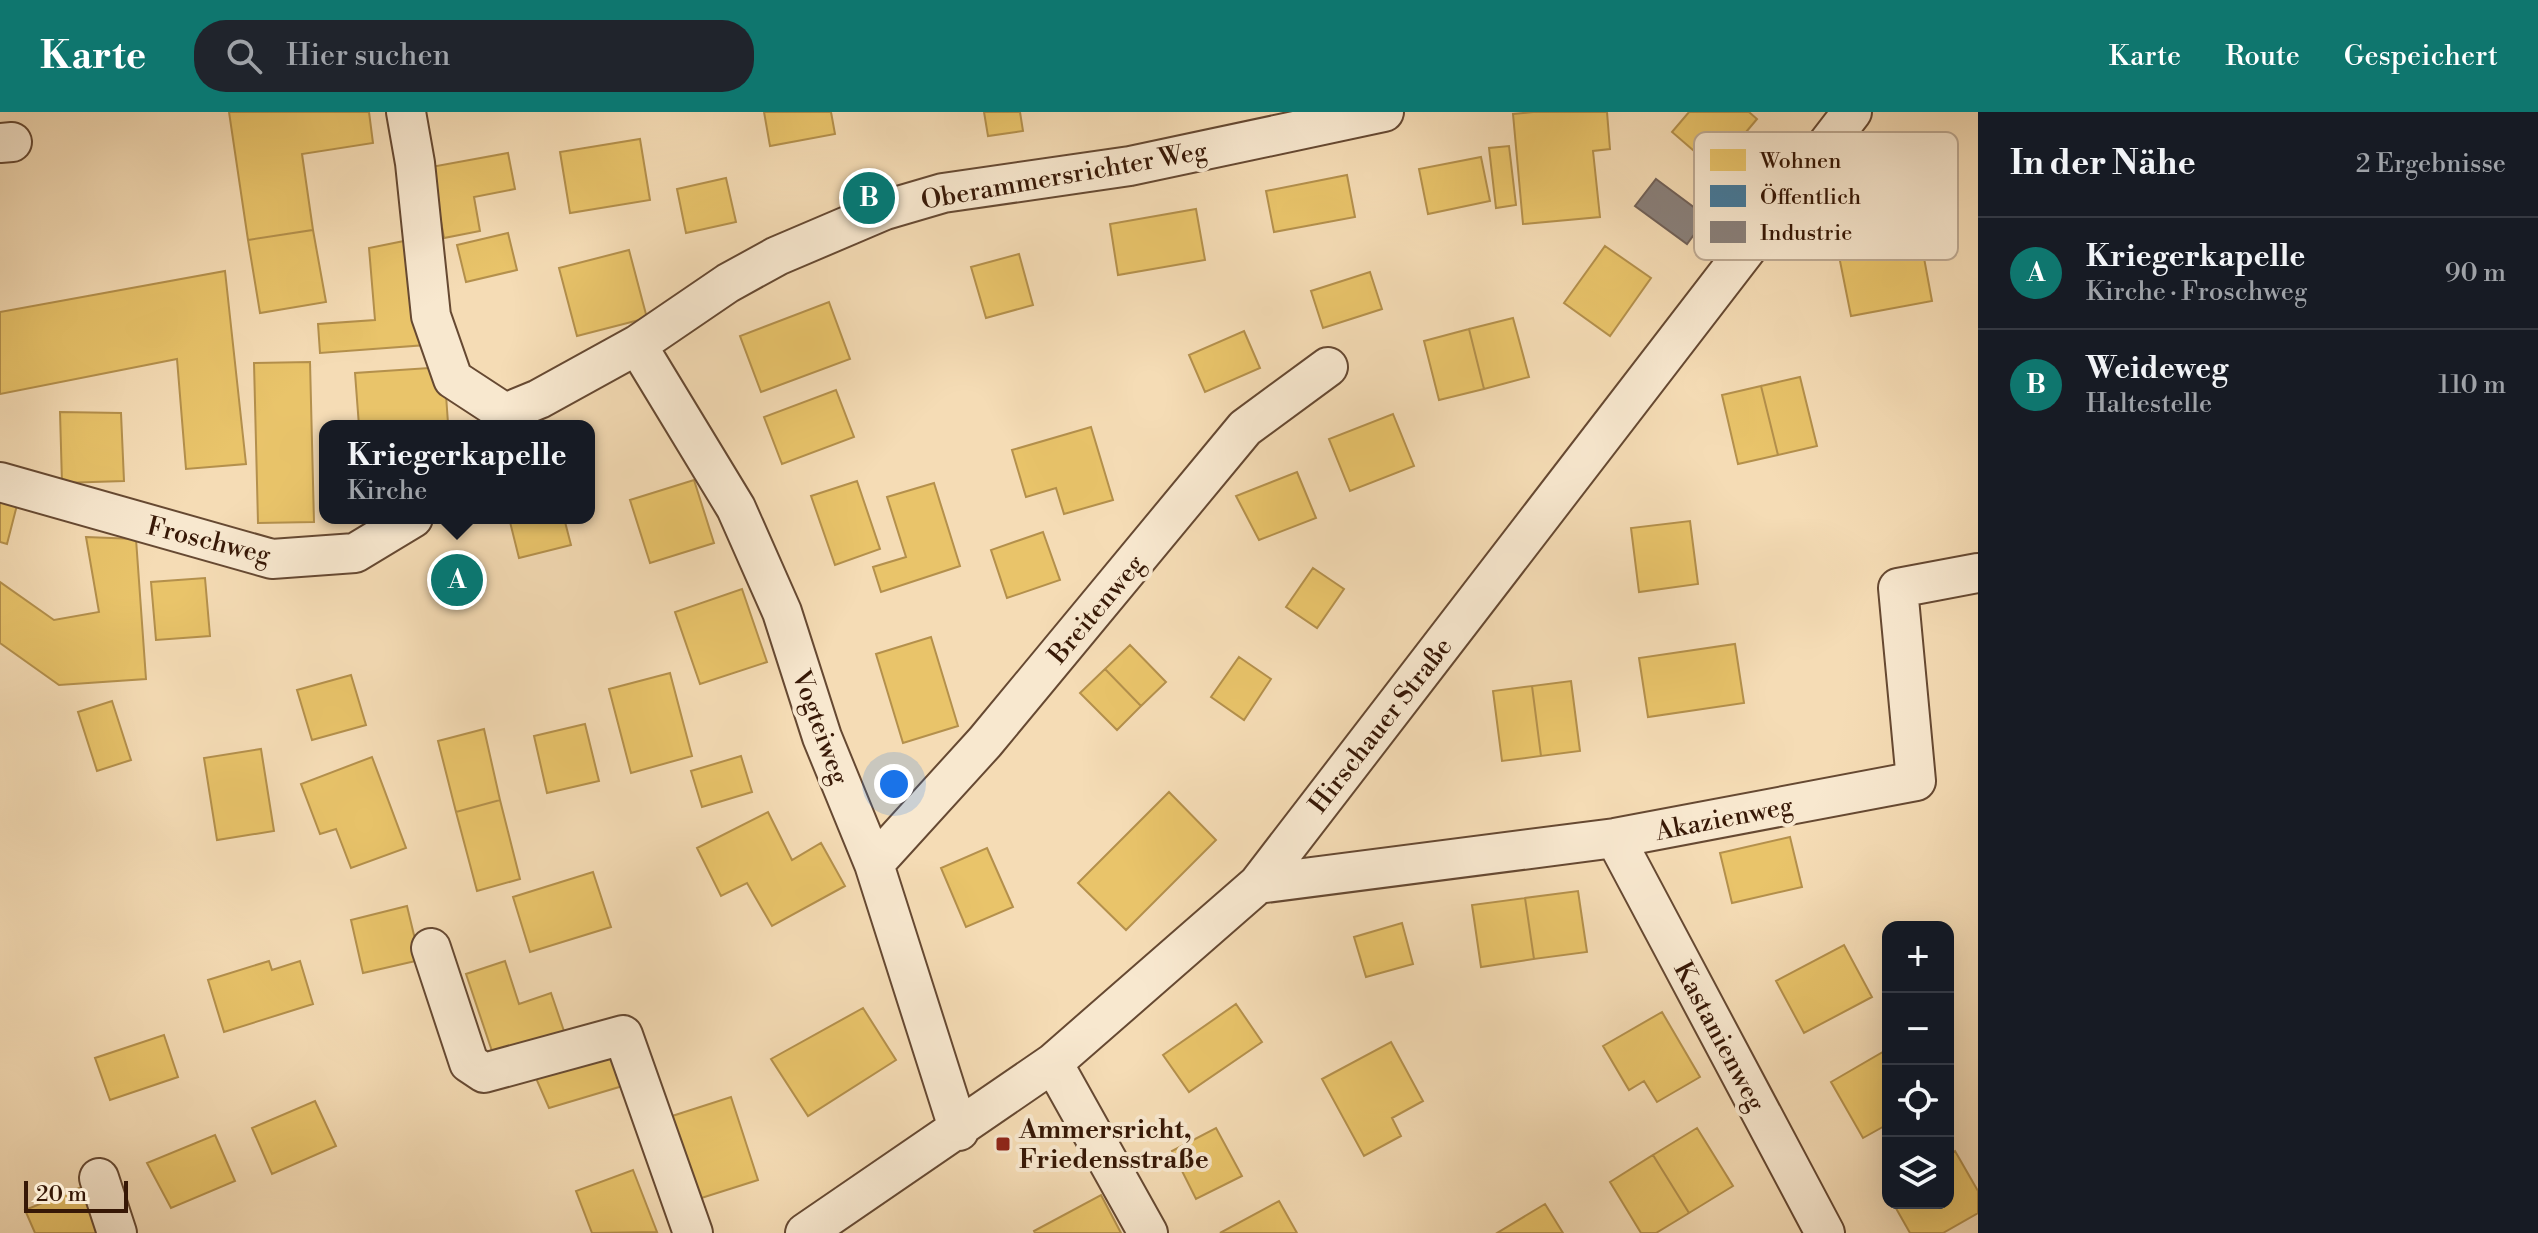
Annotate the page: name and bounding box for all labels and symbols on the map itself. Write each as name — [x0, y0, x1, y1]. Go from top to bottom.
legend — [1694, 132, 1958, 260]
street label: Oberammersrichter Weg — [919, 135, 1210, 217]
text: Wohnen — [1759, 148, 1841, 175]
pin: B — [843, 168, 895, 228]
text: Öffentlich — [1760, 183, 1861, 211]
text: Industrie — [1760, 220, 1852, 247]
street label: Froschweg — [144, 510, 274, 572]
street label: Breitenweg — [1041, 548, 1152, 672]
pin: A — [431, 550, 483, 610]
street label: Hirschauer Straße — [1302, 631, 1459, 820]
street label: Vogteiweg — [784, 665, 856, 789]
your location — [874, 764, 914, 804]
street label: Akazienweg — [1652, 790, 1796, 848]
street label: Kastanienweg — [1666, 956, 1772, 1117]
place label: Ammersricht, Friedensstraße — [1018, 1114, 1209, 1176]
marker: Ammersricht, Friedensstraße — [994, 1135, 1012, 1153]
scale bar — [24, 1177, 128, 1213]

